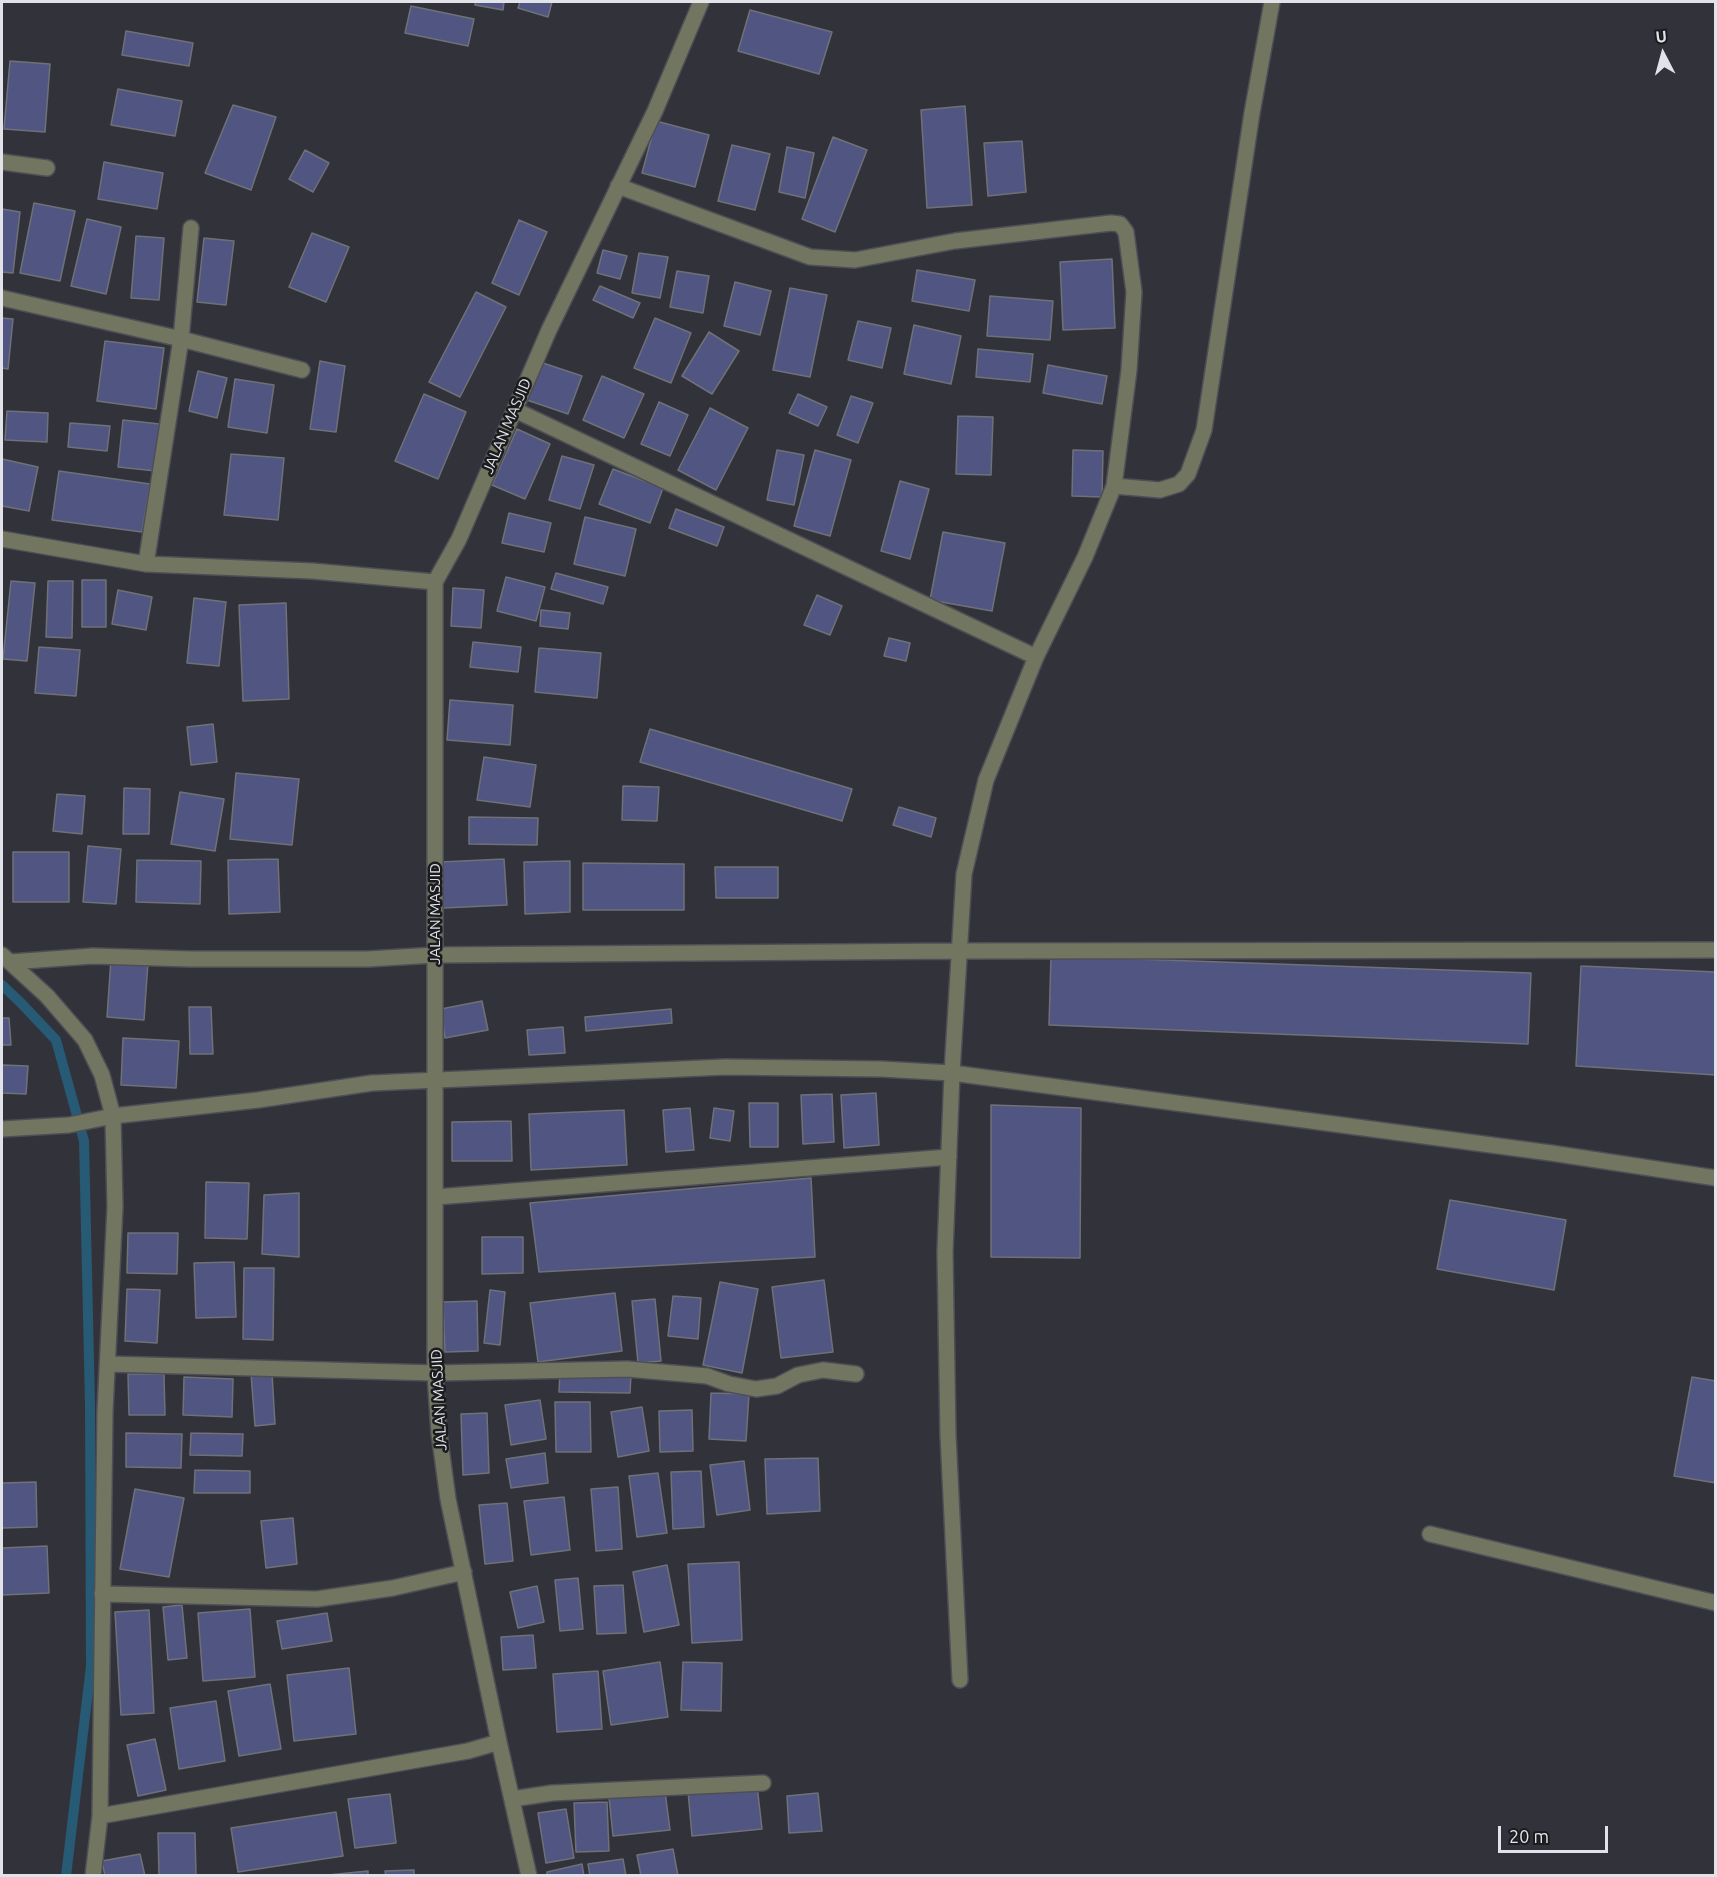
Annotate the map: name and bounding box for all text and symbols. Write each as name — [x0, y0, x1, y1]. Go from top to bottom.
north arrow — [1633, 24, 1693, 84]
text: U — [1655, 27, 1668, 46]
street label: JALAN MASJID — [479, 376, 535, 476]
street label: JALAN MASJID — [426, 863, 444, 965]
street label: JALAN MASJID — [427, 1349, 451, 1451]
scale bar — [1501, 1814, 1610, 1852]
text: 20 m — [1509, 1826, 1549, 1846]

